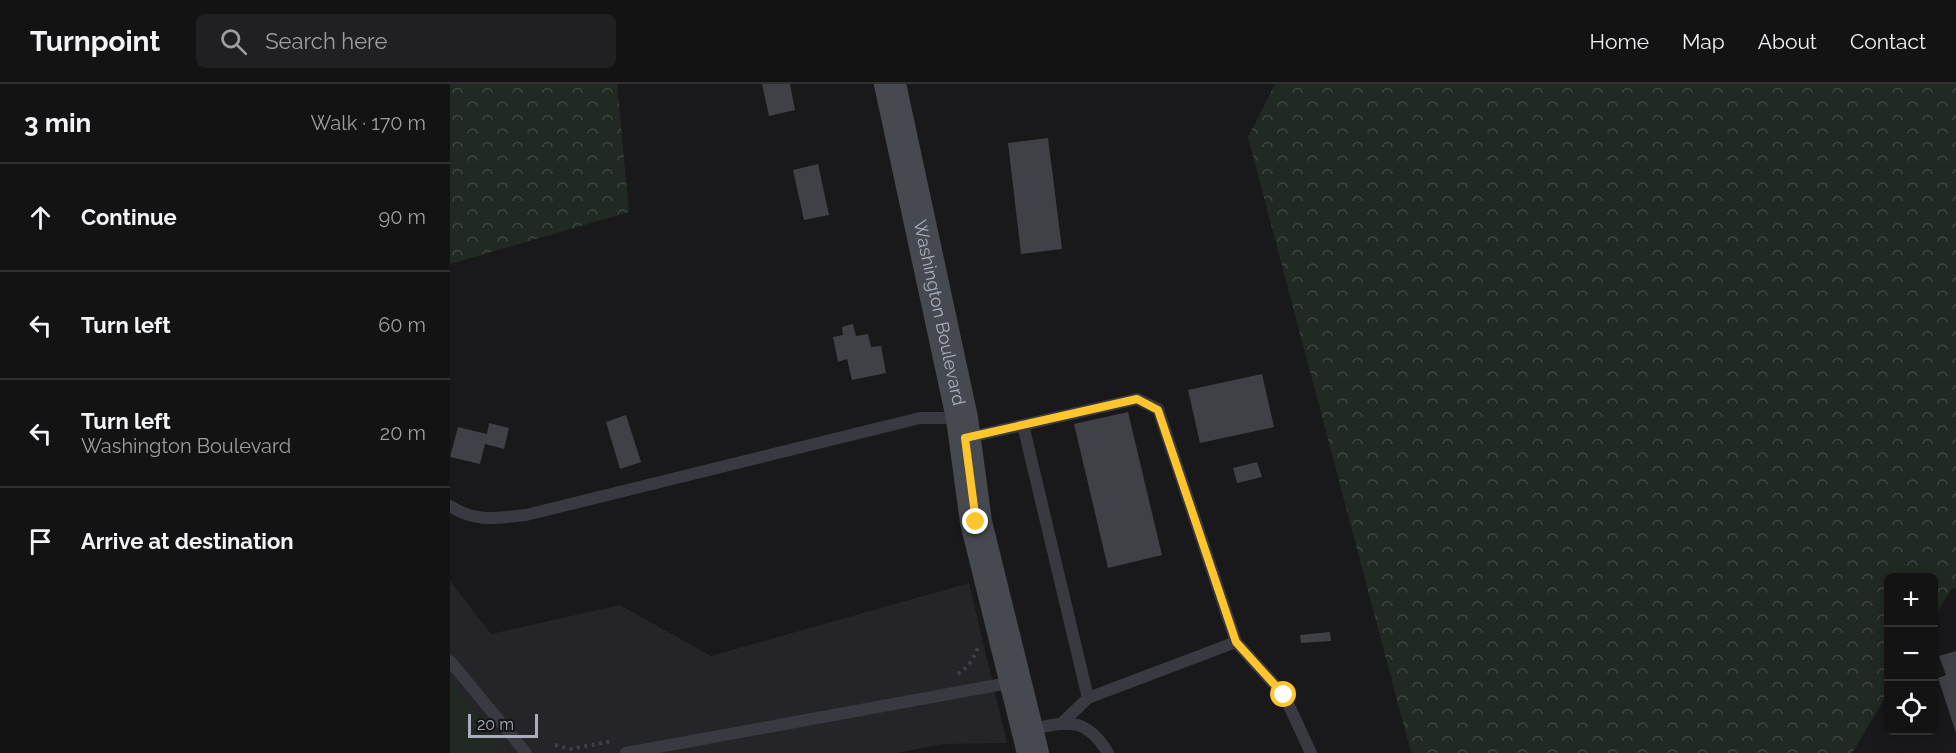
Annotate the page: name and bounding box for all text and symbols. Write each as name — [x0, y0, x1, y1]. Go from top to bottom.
search box — [196, 14, 616, 68]
text: Turnpoint — [30, 25, 160, 58]
icon: search — [217, 25, 250, 58]
text: Search here — [265, 28, 387, 54]
text: Home — [1590, 29, 1649, 54]
text: Map — [1682, 29, 1725, 54]
text: About — [1758, 29, 1817, 54]
text: Contact — [1850, 29, 1926, 54]
text: 3 min — [24, 108, 91, 138]
text: Walk · 170 m — [310, 111, 426, 135]
icon: ahead — [24, 201, 57, 234]
text: Continue — [81, 204, 177, 230]
text: 90 m — [379, 205, 426, 229]
street label: Washington Boulevard — [910, 218, 970, 407]
icon: left — [24, 309, 57, 342]
text: Turn left — [81, 312, 171, 338]
text: 60 m — [378, 313, 426, 337]
text: Turn left — [81, 408, 171, 434]
icon: left — [24, 417, 57, 450]
text: 20 m — [380, 421, 426, 445]
text: Washington Boulevard — [81, 434, 291, 458]
route end — [962, 508, 988, 534]
icon: arrive — [24, 525, 57, 558]
text: Arrive at destination — [81, 528, 294, 554]
map controls — [1884, 573, 1938, 735]
button: + — [1884, 573, 1938, 627]
button: − — [1884, 627, 1938, 681]
route start — [1270, 681, 1296, 707]
button: locate — [1884, 681, 1938, 735]
scale bar — [468, 711, 538, 738]
text: 20 m — [477, 715, 514, 734]

